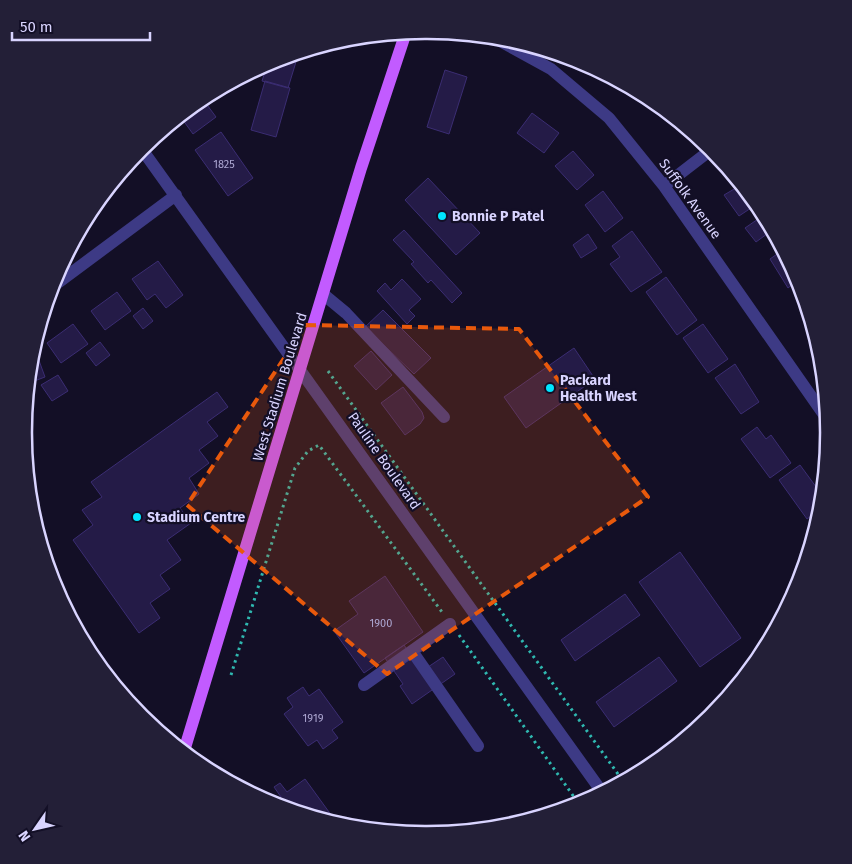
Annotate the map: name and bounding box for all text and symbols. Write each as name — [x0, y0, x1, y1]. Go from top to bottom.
scale bar — [12, 10, 150, 42]
text: 50 m — [20, 18, 53, 36]
street label: Suffolk Avenue — [655, 156, 725, 242]
house number: 1825 — [213, 158, 235, 171]
place label: Bonnie P Patel — [452, 208, 545, 225]
marker: Bonnie P Patel — [436, 210, 448, 222]
street label: West Stadium Boulevard — [249, 310, 311, 464]
place label: Packard Health West — [560, 372, 638, 405]
marker: Packard Health West — [544, 382, 556, 394]
street label: Pauline Boulevard — [344, 409, 424, 513]
place label: Stadium Centre — [147, 509, 246, 526]
marker: Stadium Centre — [131, 511, 143, 523]
house number: 1900 — [370, 617, 392, 630]
house number: 1919 — [303, 712, 324, 725]
north arrow — [10, 804, 60, 854]
text: N — [15, 827, 34, 845]

